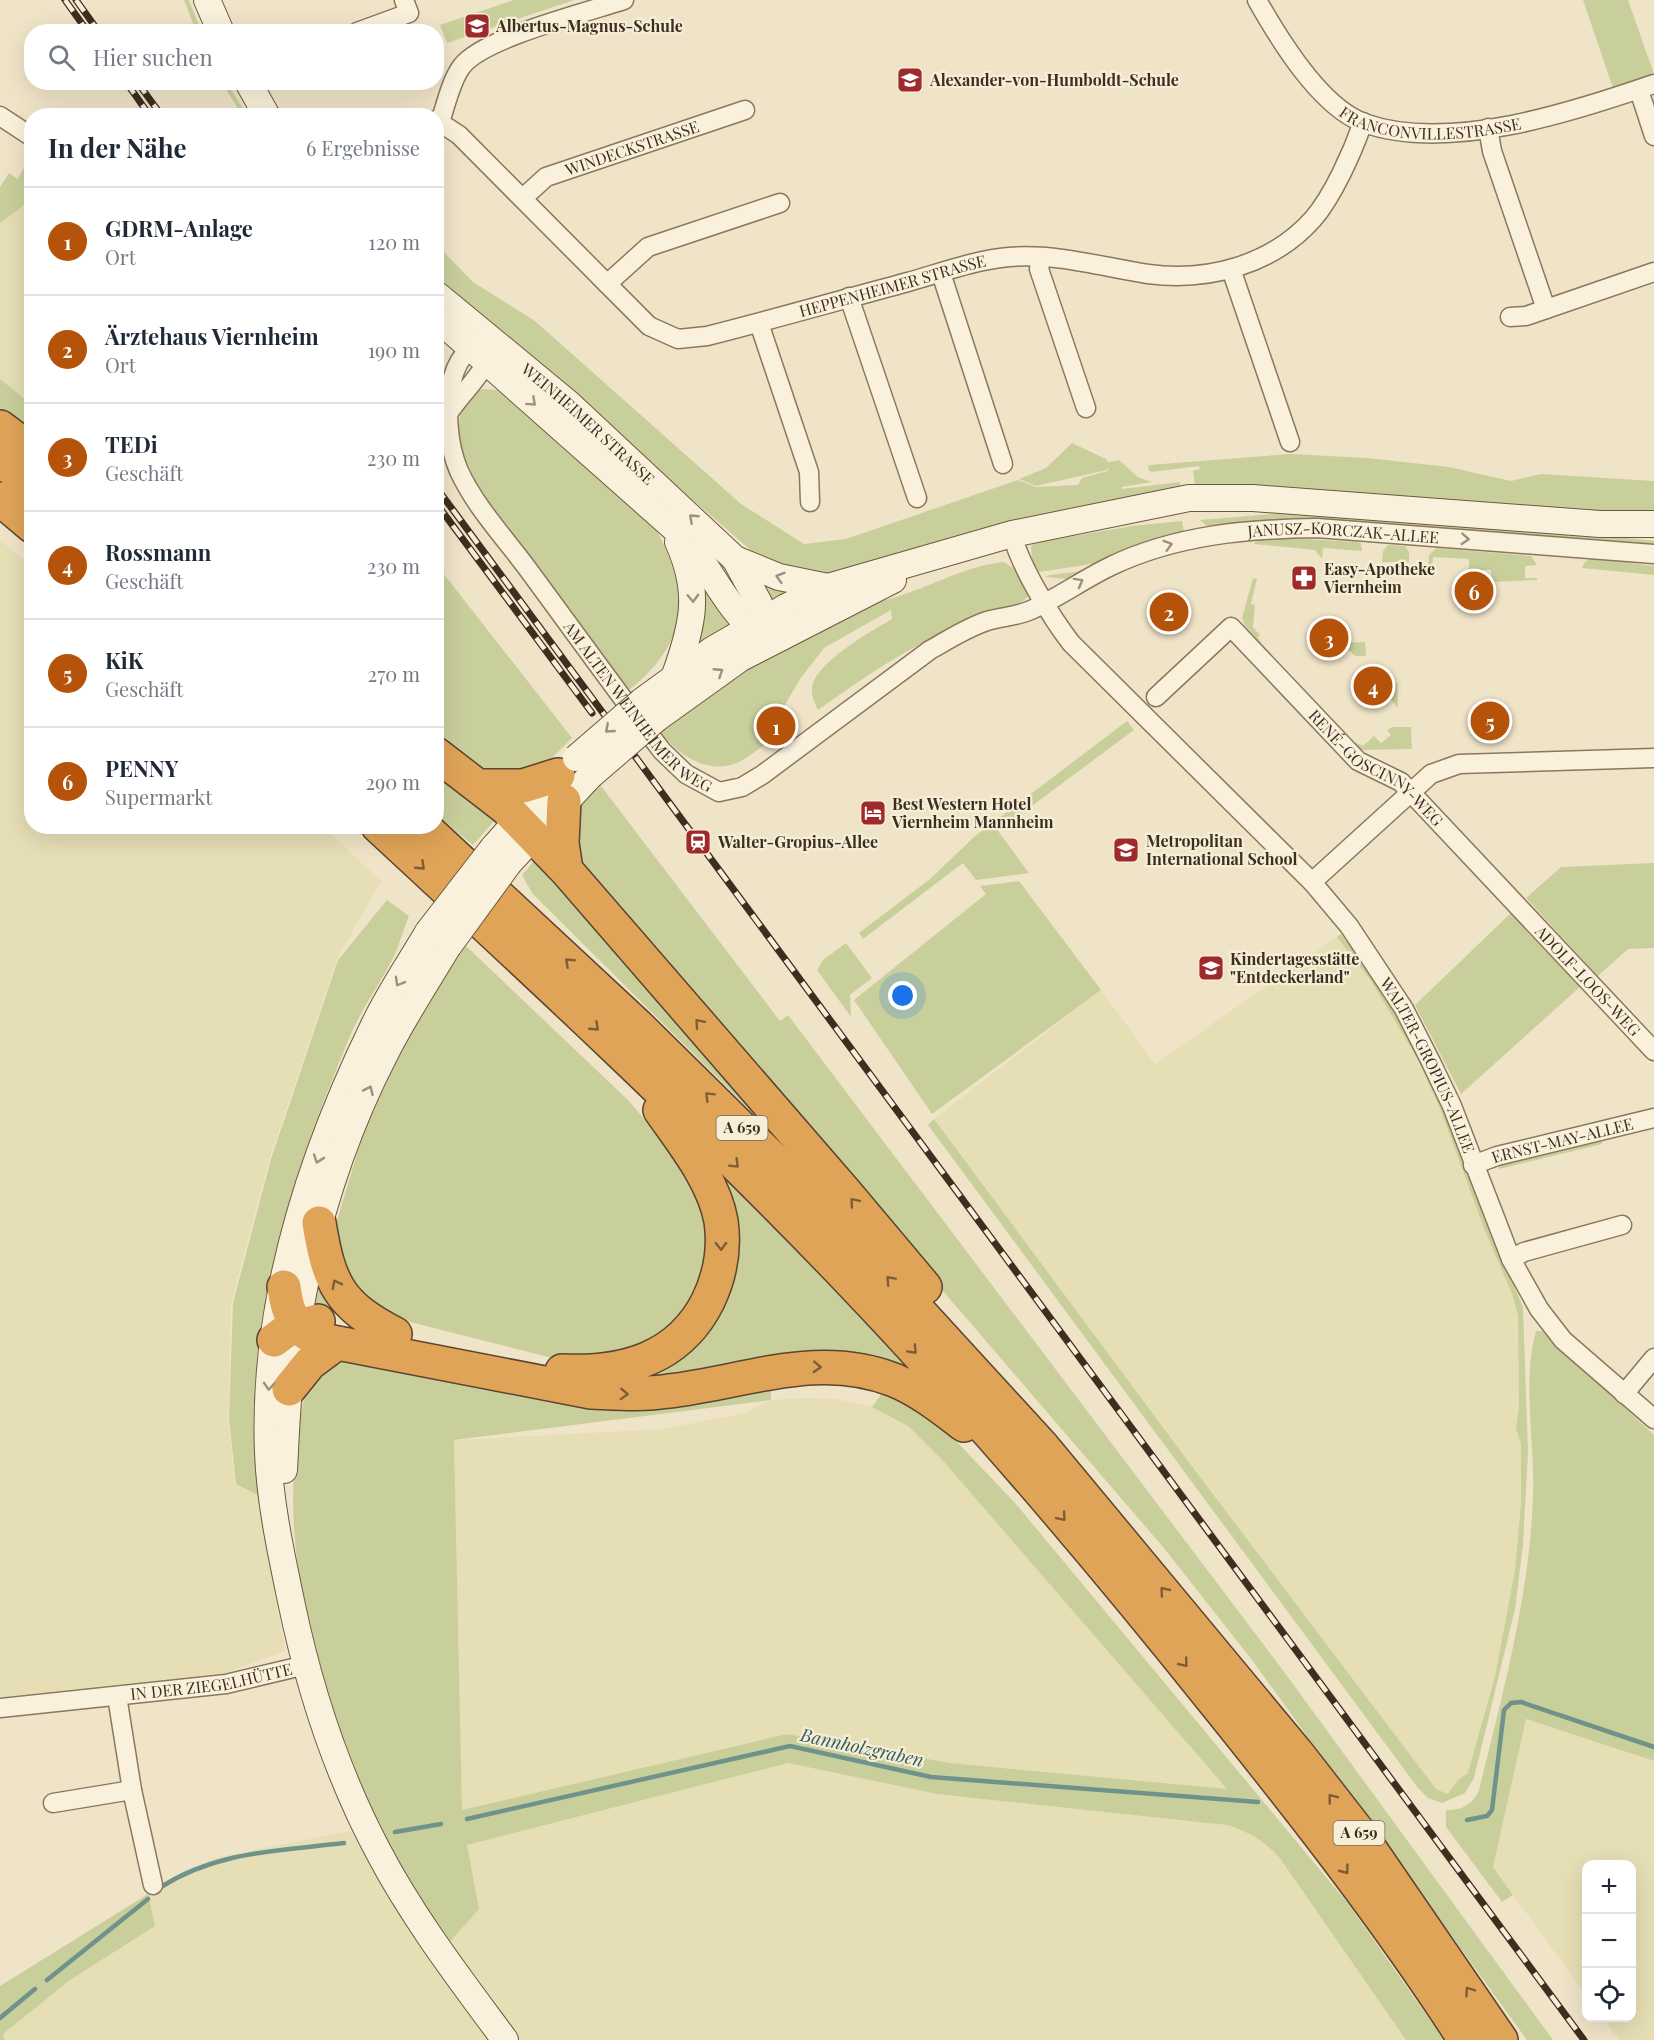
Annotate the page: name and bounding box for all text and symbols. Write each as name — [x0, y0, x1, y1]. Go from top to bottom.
school or university icon: Albertus-Magnus-Schule — [462, 11, 492, 41]
place label: Albertus-Magnus-Schule — [495, 15, 683, 36]
search box — [24, 24, 444, 90]
icon: search — [45, 41, 78, 74]
text: Hier suchen — [93, 42, 213, 72]
school or university icon: Alexander-von-Humboldt-Schule — [895, 65, 925, 95]
place label: Alexander-von-Humboldt-Schule — [929, 69, 1179, 90]
street label: FRANCONVILLESTRASSE — [1336, 101, 1523, 144]
street label: WINDECKSTRASSE — [561, 115, 702, 180]
text: In der Nähe — [48, 130, 187, 165]
text: 6 Ergebnisse — [306, 134, 420, 161]
text: GDRM-Anlage — [105, 213, 253, 243]
text: 1 — [64, 228, 71, 255]
text: 120 m — [368, 228, 420, 255]
text: Ort — [105, 243, 136, 270]
street label: HEPPENHEIMER STRASSE — [797, 250, 988, 321]
text: Ärztehaus Viernheim — [105, 321, 319, 351]
text: 2 — [62, 336, 73, 363]
text: 190 m — [368, 336, 420, 363]
text: Ort — [105, 351, 136, 378]
street label: WEINHEIMER STRASSE — [517, 357, 659, 489]
one-way arrow — [525, 394, 536, 405]
text: TEDi — [105, 429, 158, 459]
text: 3 — [63, 444, 72, 471]
text: 230 m — [367, 444, 420, 471]
text: Geschäft — [105, 459, 183, 486]
one-way arrow — [690, 514, 700, 525]
street label: JANUSZ-KORCZAK-ALLEE — [1246, 517, 1440, 547]
one-way arrow — [1461, 533, 1470, 546]
text: Rossmann — [105, 537, 211, 567]
one-way arrow — [1162, 540, 1172, 552]
text: 4 — [62, 552, 73, 579]
text: 230 m — [367, 552, 420, 579]
place label: Easy-Apotheke Viernheim — [1323, 558, 1435, 597]
pharmacy icon: Easy-Apotheke Viernheim — [1289, 563, 1319, 593]
text: Geschäft — [105, 567, 183, 594]
pin: 6 — [1454, 568, 1494, 614]
one-way arrow — [775, 572, 786, 584]
one-way arrow — [1072, 578, 1083, 590]
pin: 2 — [1150, 590, 1188, 634]
one-way arrow — [687, 593, 699, 602]
street label: AM ALTEN WEINHEIMER WEG — [559, 616, 716, 796]
pin: 3 — [1310, 616, 1348, 660]
text: KiK — [105, 645, 143, 675]
text: 5 — [63, 660, 72, 687]
text: 270 m — [368, 660, 420, 687]
pin: 4 — [1354, 664, 1392, 708]
one-way arrow — [713, 668, 724, 679]
text: Geschäft — [105, 675, 183, 702]
pin: 5 — [1470, 698, 1510, 744]
pin: 1 — [756, 704, 796, 748]
street label: RENÉ-GOSCINNY-WEG — [1305, 705, 1448, 830]
one-way arrow — [605, 722, 616, 733]
text: PENNY — [105, 753, 178, 783]
text: 6 — [62, 768, 73, 795]
text: 290 m — [366, 768, 420, 795]
text: Supermarkt — [105, 783, 212, 810]
place label: Best Western Hotel Viernheim Mannheim — [891, 793, 1054, 832]
hotel icon: Best Western Hotel Viernheim Mannheim — [858, 798, 888, 828]
station icon: Walter-Gropius-Allee — [683, 827, 713, 857]
place label: Metropolitan International School — [1146, 830, 1297, 869]
place label: Walter-Gropius-Allee — [717, 831, 878, 852]
school or university icon: Metropolitan International School — [1111, 835, 1141, 865]
one-way arrow — [414, 859, 425, 870]
street label: ADOLF-LOOS-WEG — [1531, 920, 1645, 1040]
place label: Kindertagesstätte "Entdeckerland" — [1230, 948, 1359, 987]
school or university icon: Kindertagesstätte "Entdeckerland" — [1196, 953, 1226, 983]
one-way arrow — [565, 958, 576, 969]
street label: WALTER-GROPIUS-ALLEE — [1375, 972, 1480, 1156]
one-way arrow — [394, 976, 406, 986]
your location — [888, 981, 917, 1010]
one-way arrow — [695, 1019, 706, 1030]
one-way arrow — [588, 1020, 599, 1031]
one-way arrow — [362, 1085, 374, 1096]
one-way arrow — [706, 1093, 717, 1104]
street label: ERNST-MAY-ALLEE — [1488, 1112, 1635, 1167]
road number: A 659 — [716, 1116, 768, 1140]
one-way arrow — [312, 1153, 325, 1164]
one-way arrow — [727, 1156, 738, 1167]
one-way arrow — [850, 1198, 861, 1209]
one-way arrow — [715, 1242, 728, 1251]
one-way arrow — [886, 1277, 897, 1287]
one-way arrow — [332, 1279, 343, 1290]
one-way arrow — [906, 1342, 917, 1353]
one-way arrow — [812, 1360, 821, 1373]
one-way arrow — [263, 1382, 276, 1391]
one-way arrow — [620, 1387, 629, 1400]
one-way arrow — [1055, 1510, 1066, 1521]
one-way arrow — [1160, 1587, 1171, 1598]
one-way arrow — [1176, 1656, 1187, 1667]
street label: IN DER ZIEGELHÜTTE — [129, 1658, 294, 1704]
water label: Bannholzgraben — [798, 1722, 926, 1772]
one-way arrow — [1329, 1794, 1340, 1805]
road number: A 659 — [1334, 1821, 1384, 1845]
map controls — [1582, 1860, 1636, 2022]
button: + — [1582, 1860, 1636, 1914]
one-way arrow — [1337, 1863, 1348, 1874]
button: − — [1582, 1914, 1636, 1968]
button: locate — [1582, 1968, 1636, 2022]
one-way arrow — [1465, 1987, 1476, 1998]

